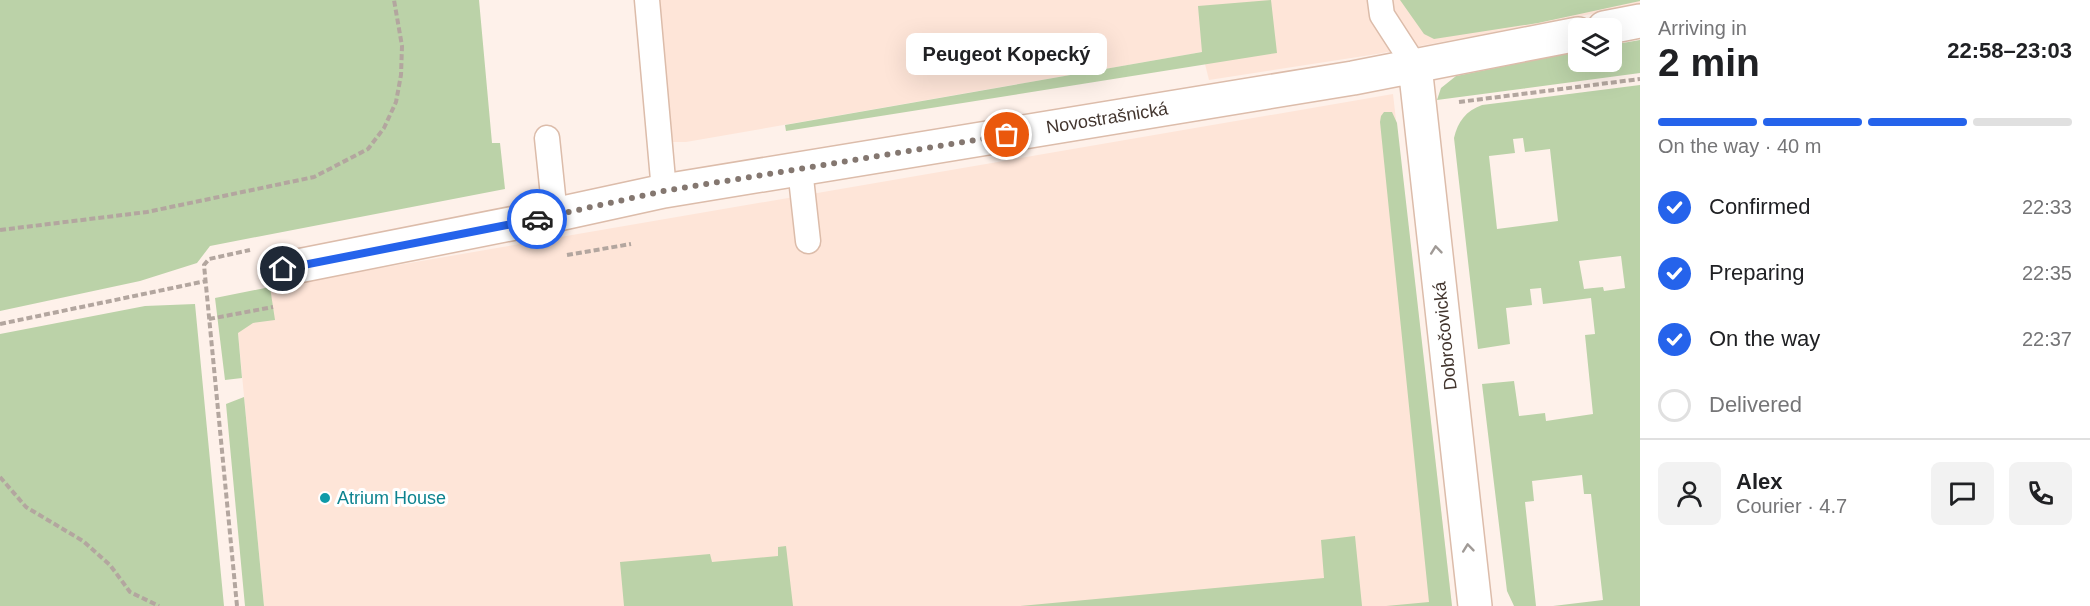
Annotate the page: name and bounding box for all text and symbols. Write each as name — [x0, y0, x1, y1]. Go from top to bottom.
text: Arriving in — [1658, 17, 1747, 39]
map controls — [1568, 18, 1622, 72]
button: layers — [1568, 18, 1622, 72]
callout: Peugeot Kopecký — [906, 33, 1108, 75]
text: 22:58–23:03 — [1947, 38, 2072, 63]
text: 2 min — [1658, 41, 1760, 84]
text: Peugeot Kopecký — [923, 43, 1090, 65]
street label: Novostrašnická — [1045, 98, 1170, 138]
pin — [981, 109, 1032, 160]
icon: bag — [990, 118, 1023, 151]
text: On the way · 40 m — [1658, 135, 1821, 157]
courier — [507, 189, 567, 249]
icon: check — [1658, 191, 1691, 224]
text: Confirmed — [1709, 194, 1810, 219]
text: 22:33 — [2022, 196, 2072, 218]
icon: car — [521, 203, 554, 236]
pin — [257, 243, 308, 294]
one-way arrow — [1430, 245, 1443, 254]
icon: home — [266, 252, 299, 285]
icon: check — [1658, 257, 1691, 290]
text: Preparing — [1709, 260, 1804, 285]
text: 22:35 — [2022, 262, 2072, 284]
street label: Dobročovická — [1429, 280, 1461, 391]
icon: check — [1658, 323, 1691, 356]
text: On the way — [1709, 326, 1820, 351]
text: 22:37 — [2022, 328, 2072, 350]
text: Delivered — [1709, 392, 1802, 417]
button: person — [1658, 462, 1721, 525]
button: chat — [1931, 462, 1994, 525]
button: phone — [2009, 462, 2072, 525]
text: Alex — [1736, 469, 1782, 494]
place label: Atrium House — [337, 488, 446, 508]
marker: Atrium House — [318, 491, 332, 505]
text: Courier · 4.7 — [1736, 495, 1847, 517]
one-way arrow — [1463, 543, 1475, 552]

